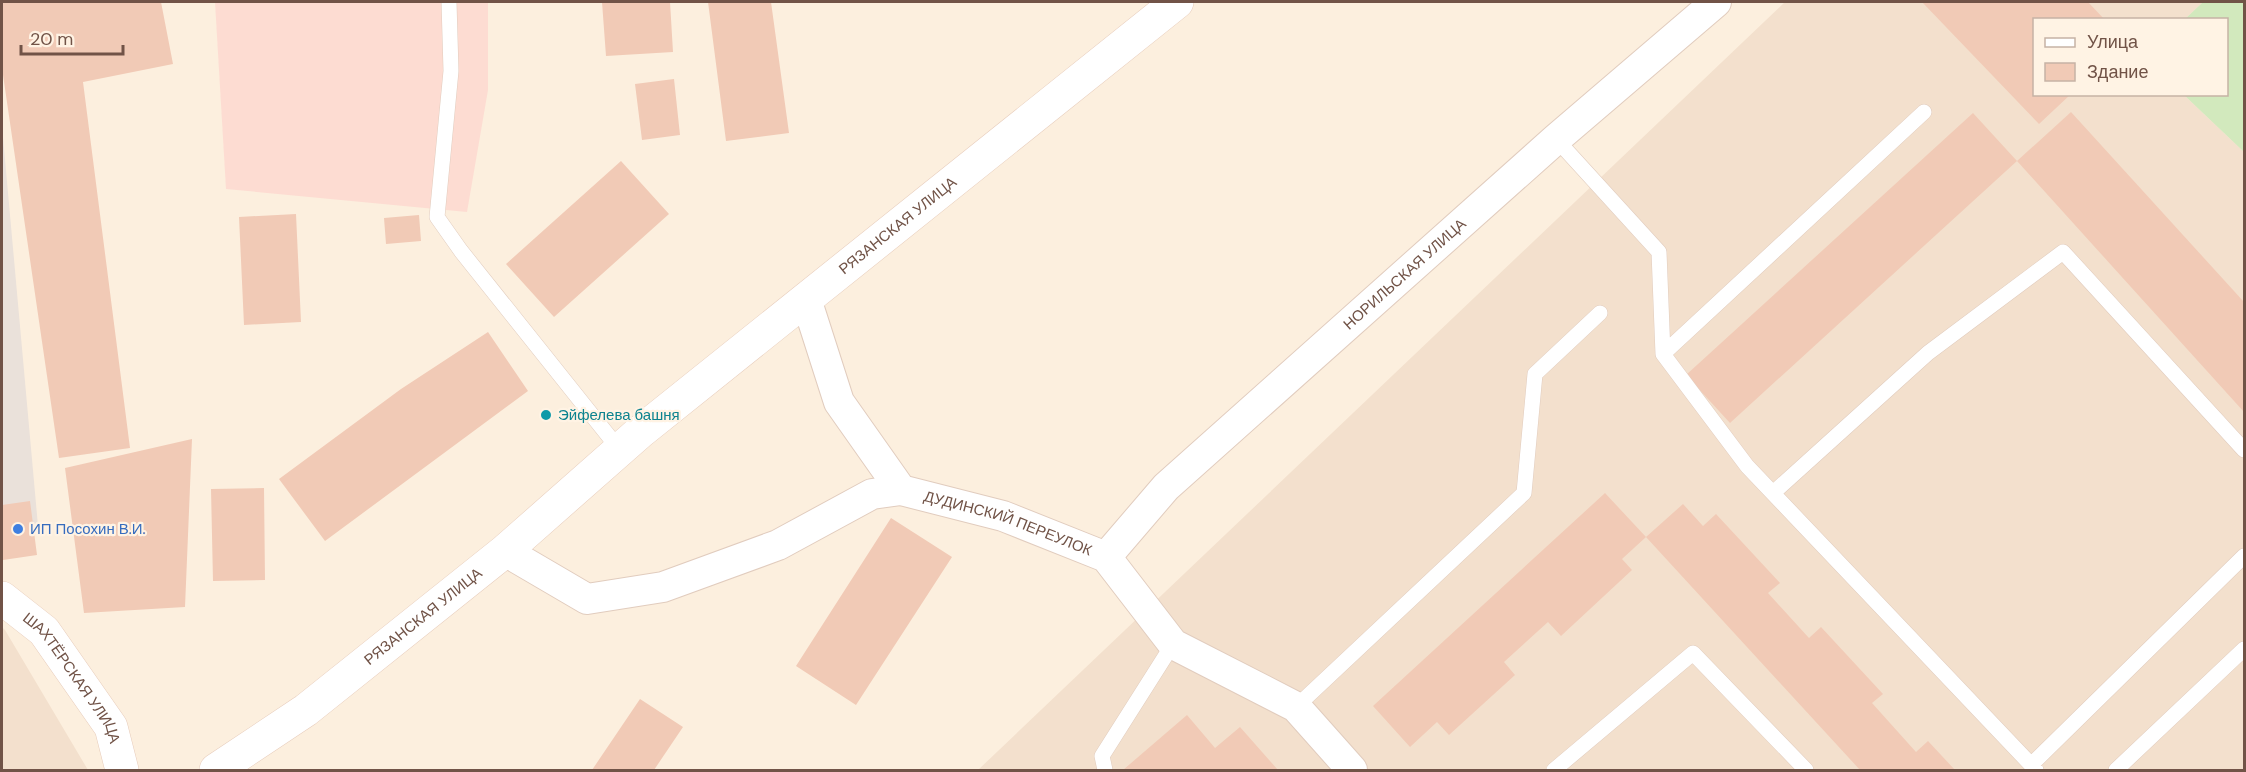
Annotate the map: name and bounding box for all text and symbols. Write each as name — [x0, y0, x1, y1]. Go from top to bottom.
scale bar — [21, 18, 123, 56]
legend — [2033, 18, 2228, 96]
text: 20 m — [30, 27, 73, 51]
text: Улица — [2087, 30, 2139, 54]
text: Здание — [2087, 60, 2148, 84]
street label: РЯЗАНСКАЯ УЛИЦА — [835, 172, 961, 279]
street label: НОРИЛЬСКАЯ УЛИЦА — [1339, 214, 1470, 334]
place label: Эйфелева башня — [558, 405, 680, 425]
marker: Эйфелева башня — [539, 408, 553, 422]
street label: ДУДИНСКИЙ ПЕРЕУЛОК — [922, 486, 1095, 561]
place label: ИП Посохин В.И. — [30, 519, 145, 539]
marker: ИП Посохин В.И. — [11, 522, 25, 536]
street label: РЯЗАНСКАЯ УЛИЦА — [360, 563, 486, 670]
street label: ШАХТЁРСКАЯ УЛИЦА — [19, 608, 125, 746]

